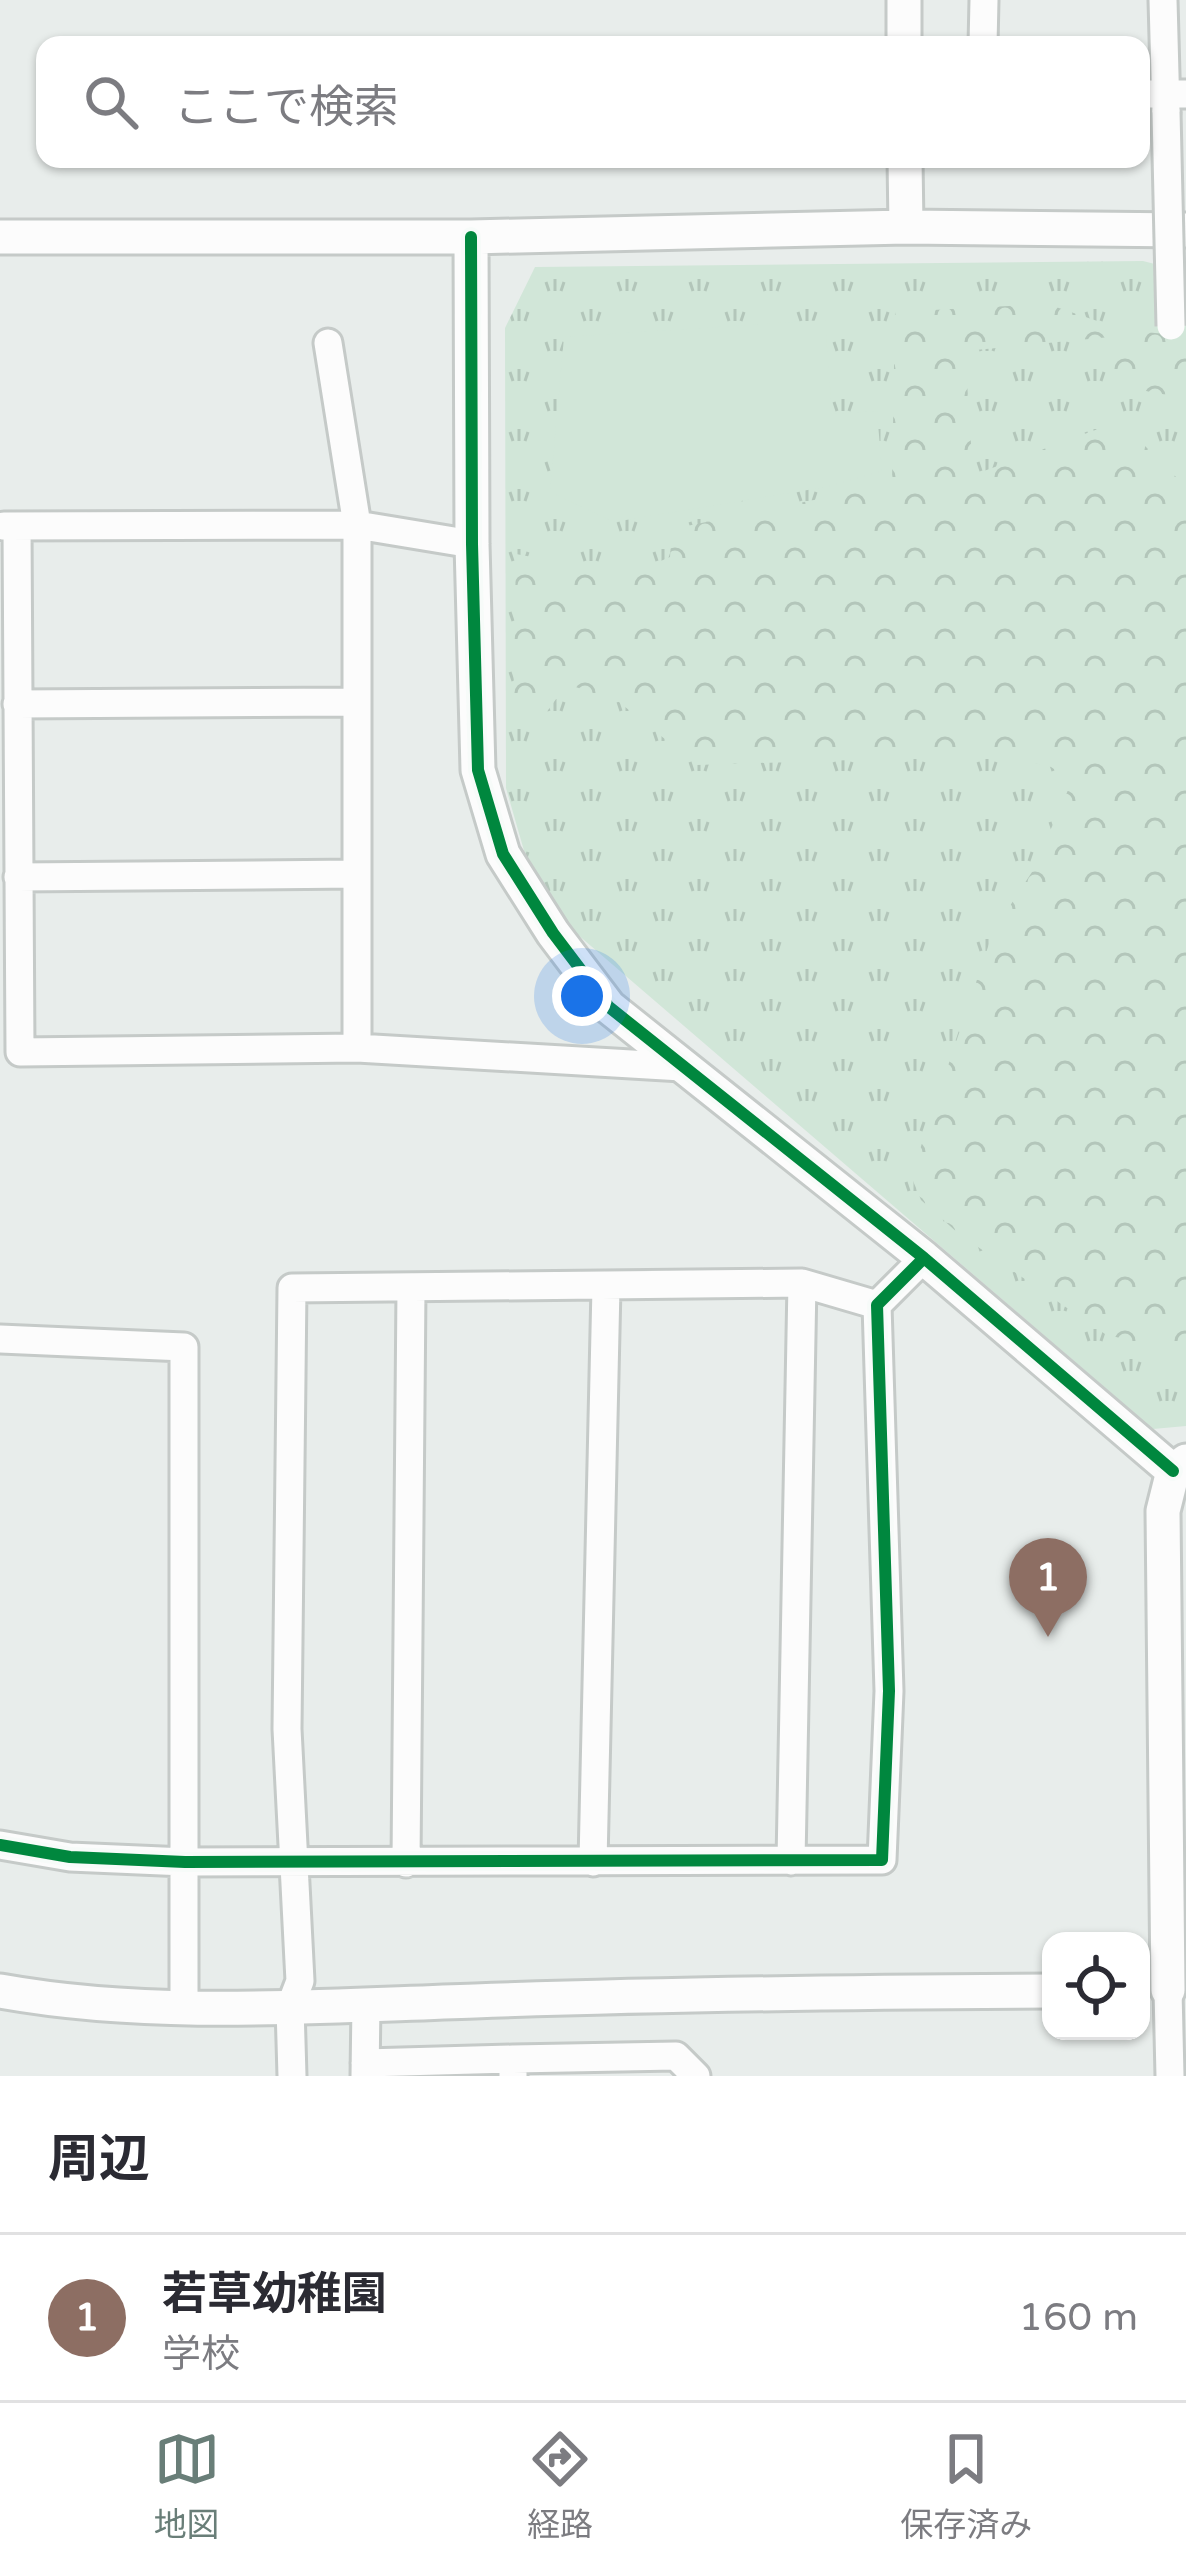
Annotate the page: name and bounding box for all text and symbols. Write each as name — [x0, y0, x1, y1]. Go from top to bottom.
search box — [36, 36, 1150, 168]
icon: search — [78, 69, 144, 135]
text: ここで検索 — [174, 81, 399, 135]
your location — [552, 966, 612, 1026]
pin: 1 — [1009, 1538, 1087, 1637]
map controls — [1042, 1932, 1150, 2040]
button: locate — [1042, 1932, 1150, 2040]
text: 周辺 — [48, 2129, 150, 2191]
text: 若草幼稚園 — [162, 2268, 387, 2322]
text: 1 — [75, 2294, 99, 2341]
text: 160 m — [1019, 2294, 1138, 2341]
text: 学校 — [162, 2331, 240, 2378]
tab: 地図 — [154, 2426, 220, 2546]
tab: 経路 — [527, 2426, 593, 2546]
tab: 保存済み — [900, 2426, 1032, 2546]

